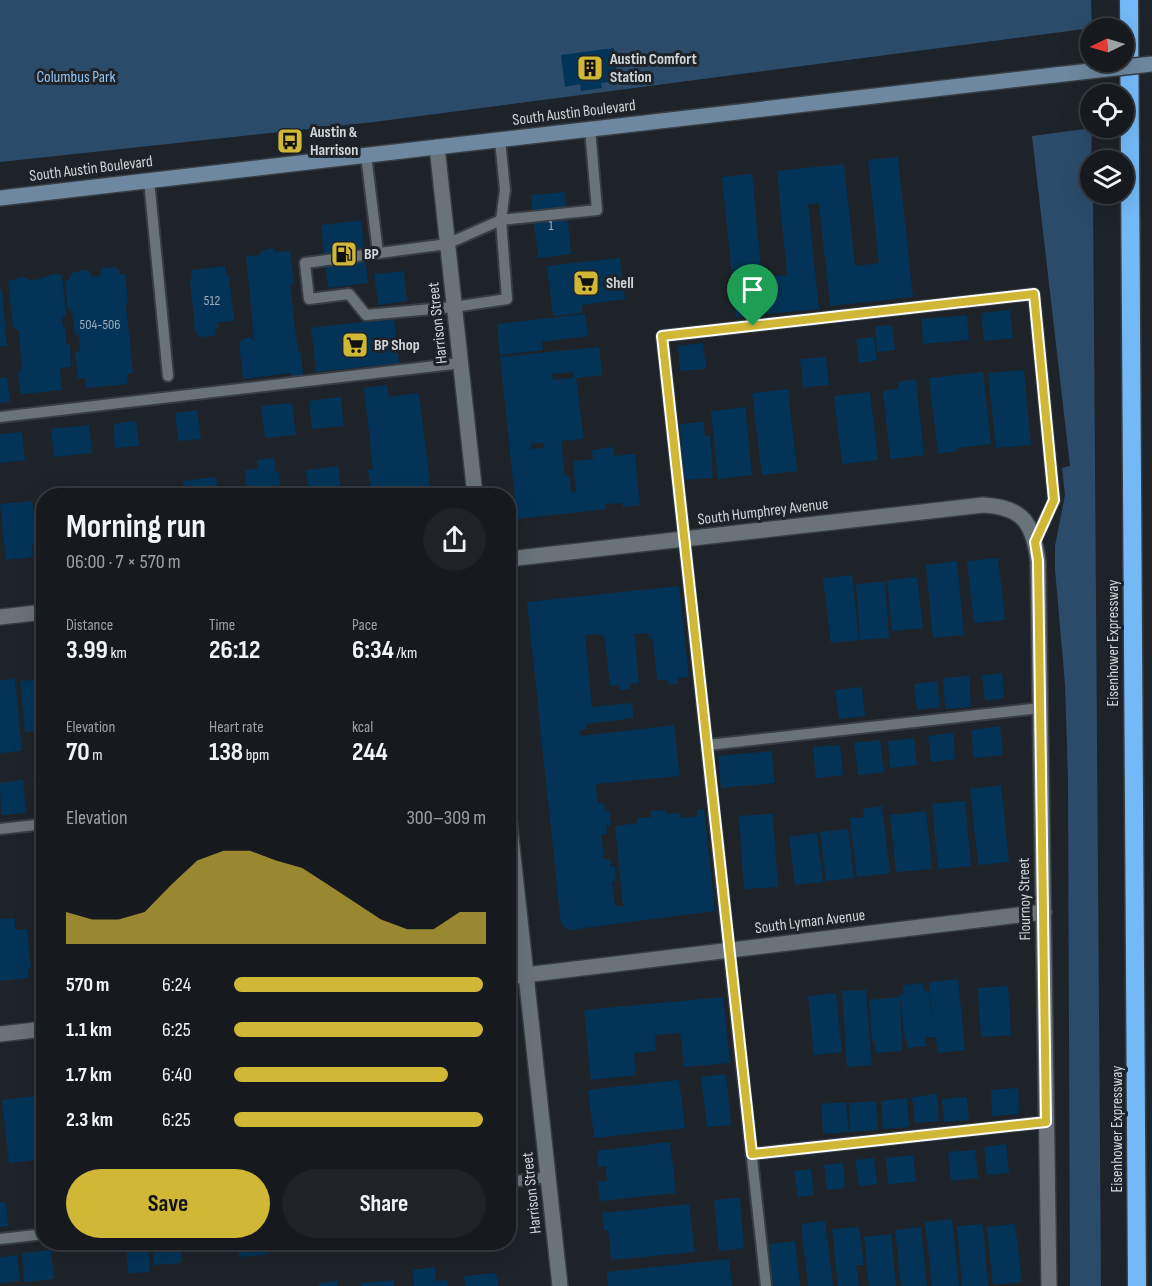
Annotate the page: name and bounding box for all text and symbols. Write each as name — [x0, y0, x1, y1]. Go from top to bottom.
north arrow — [1080, 18, 1134, 72]
map controls — [1080, 18, 1134, 204]
place label: Austin Comfort Station — [609, 50, 697, 87]
building icon: Austin Comfort Station — [575, 53, 605, 83]
park label: Columbus Park — [36, 68, 116, 87]
button: locate — [1080, 84, 1134, 138]
street label: South Austin Boulevard — [511, 96, 637, 130]
place label: Austin & Harrison — [309, 123, 358, 160]
bus stop icon: Austin & Harrison — [275, 126, 305, 156]
button: layers — [1080, 150, 1134, 204]
street label: South Austin Boulevard — [28, 152, 154, 186]
house number: 1 — [549, 217, 554, 234]
fuel station icon: BP — [329, 239, 359, 269]
place label: BP — [364, 245, 379, 264]
pin — [727, 264, 778, 326]
supermarket icon: Shell — [571, 268, 601, 298]
icon: arrive — [736, 273, 769, 306]
place label: Shell — [606, 274, 634, 293]
street label: Harrison Street — [424, 281, 452, 365]
house number: 512 — [204, 292, 220, 309]
house number: 504-506 — [80, 316, 120, 333]
supermarket icon: BP Shop — [340, 330, 370, 360]
place label: BP Shop — [374, 336, 420, 355]
street label: South Humphrey Avenue — [697, 495, 829, 529]
text: Morning run — [66, 507, 206, 547]
button: share — [423, 508, 486, 571]
text: 06:00 · 7 × 570 m — [66, 550, 181, 574]
street label: Eisenhower Expressway — [1104, 580, 1123, 706]
text: Distance — [66, 616, 113, 635]
text: Time — [209, 616, 235, 635]
text: Pace — [352, 616, 377, 635]
text: 3.99 — [66, 635, 108, 666]
text: 26:12 — [209, 635, 260, 666]
text: 6:34 — [352, 635, 394, 666]
text: km — [108, 644, 127, 663]
text: /km — [394, 644, 417, 663]
text: Elevation — [66, 718, 115, 737]
text: Heart rate — [209, 718, 264, 737]
text: kcal — [352, 718, 373, 737]
text: 70 — [66, 737, 90, 768]
text: 138 — [209, 737, 243, 768]
text: 244 — [352, 737, 388, 768]
text: m — [90, 746, 102, 765]
text: bpm — [243, 746, 269, 765]
text: Elevation — [66, 806, 128, 830]
text: 300–309 m — [406, 806, 486, 830]
street label: Flournoy Street — [1015, 857, 1035, 941]
street label: South Lyman Avenue — [754, 906, 866, 938]
text: 570 m — [66, 973, 109, 997]
text: 6:24 — [162, 973, 191, 997]
text: 1.1 km — [66, 1018, 112, 1042]
text: 6:25 — [162, 1018, 191, 1042]
text: 1.7 km — [66, 1063, 112, 1087]
text: 6:40 — [162, 1063, 192, 1087]
street label: Eisenhower Expressway — [1108, 1066, 1127, 1192]
text: 2.3 km — [66, 1108, 113, 1132]
text: 6:25 — [162, 1108, 191, 1132]
street label: Harrison Street — [518, 1151, 546, 1235]
button: Save — [66, 1169, 270, 1238]
button: Share — [282, 1169, 486, 1238]

